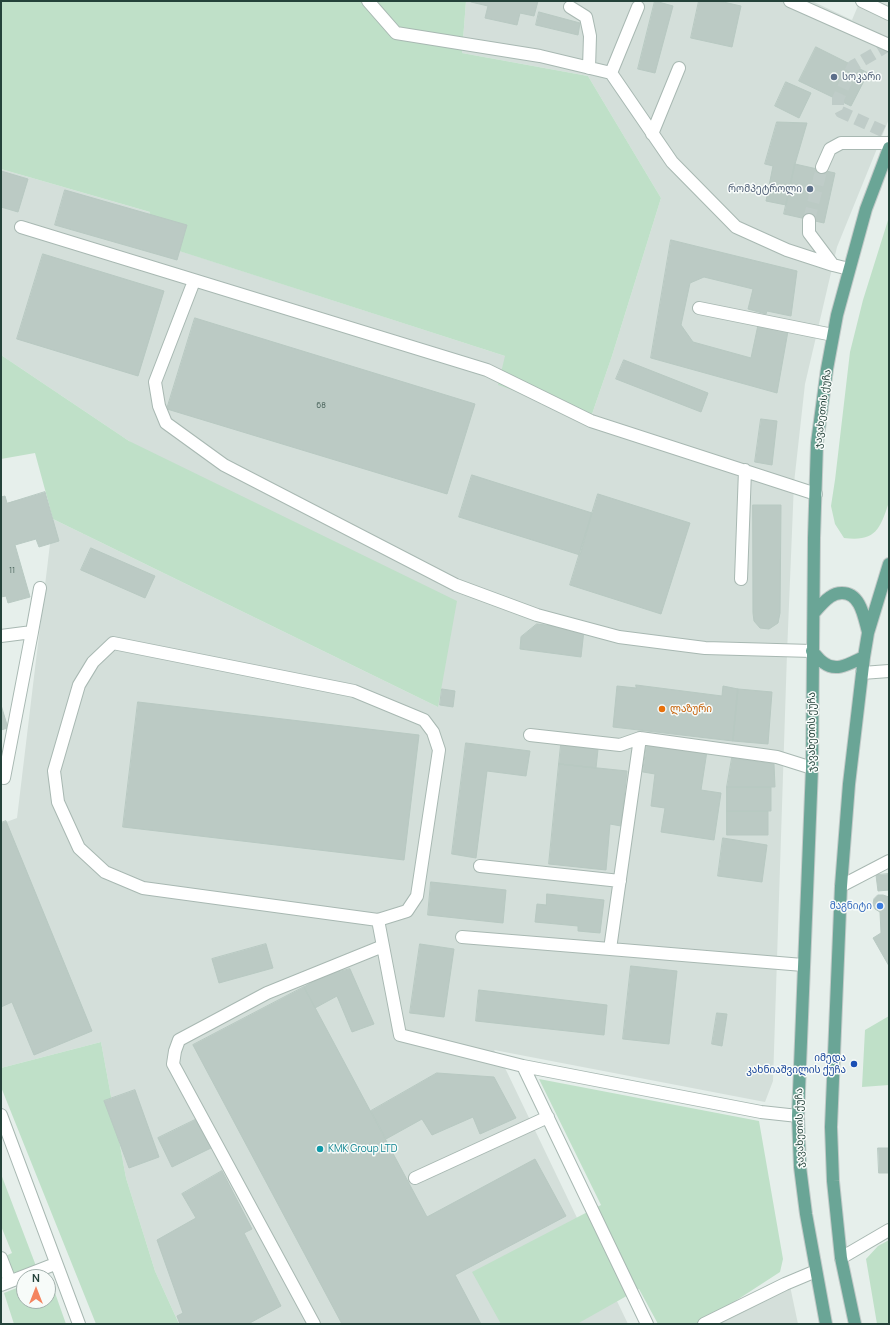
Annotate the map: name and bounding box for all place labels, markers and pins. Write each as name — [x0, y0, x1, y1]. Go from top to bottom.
place label: სოკარი — [842, 71, 881, 83]
marker: სოკარი — [829, 72, 839, 82]
place label: რომპეტროლი — [728, 183, 802, 195]
marker: რომპეტროლი — [805, 184, 815, 194]
place label: ლაზური — [670, 703, 712, 715]
marker: ლაზური — [657, 704, 667, 714]
place label: მაგნიტი — [830, 900, 872, 912]
marker: მაგნიტი — [875, 901, 885, 911]
place label: იმედა კახნიაშვილის ქუჩა — [746, 1052, 846, 1076]
marker: იმედა კახნიაშვილის ქუჩა — [849, 1059, 859, 1069]
place label: KMK Group LTD — [328, 1143, 397, 1155]
marker: KMK Group LTD — [315, 1144, 325, 1154]

